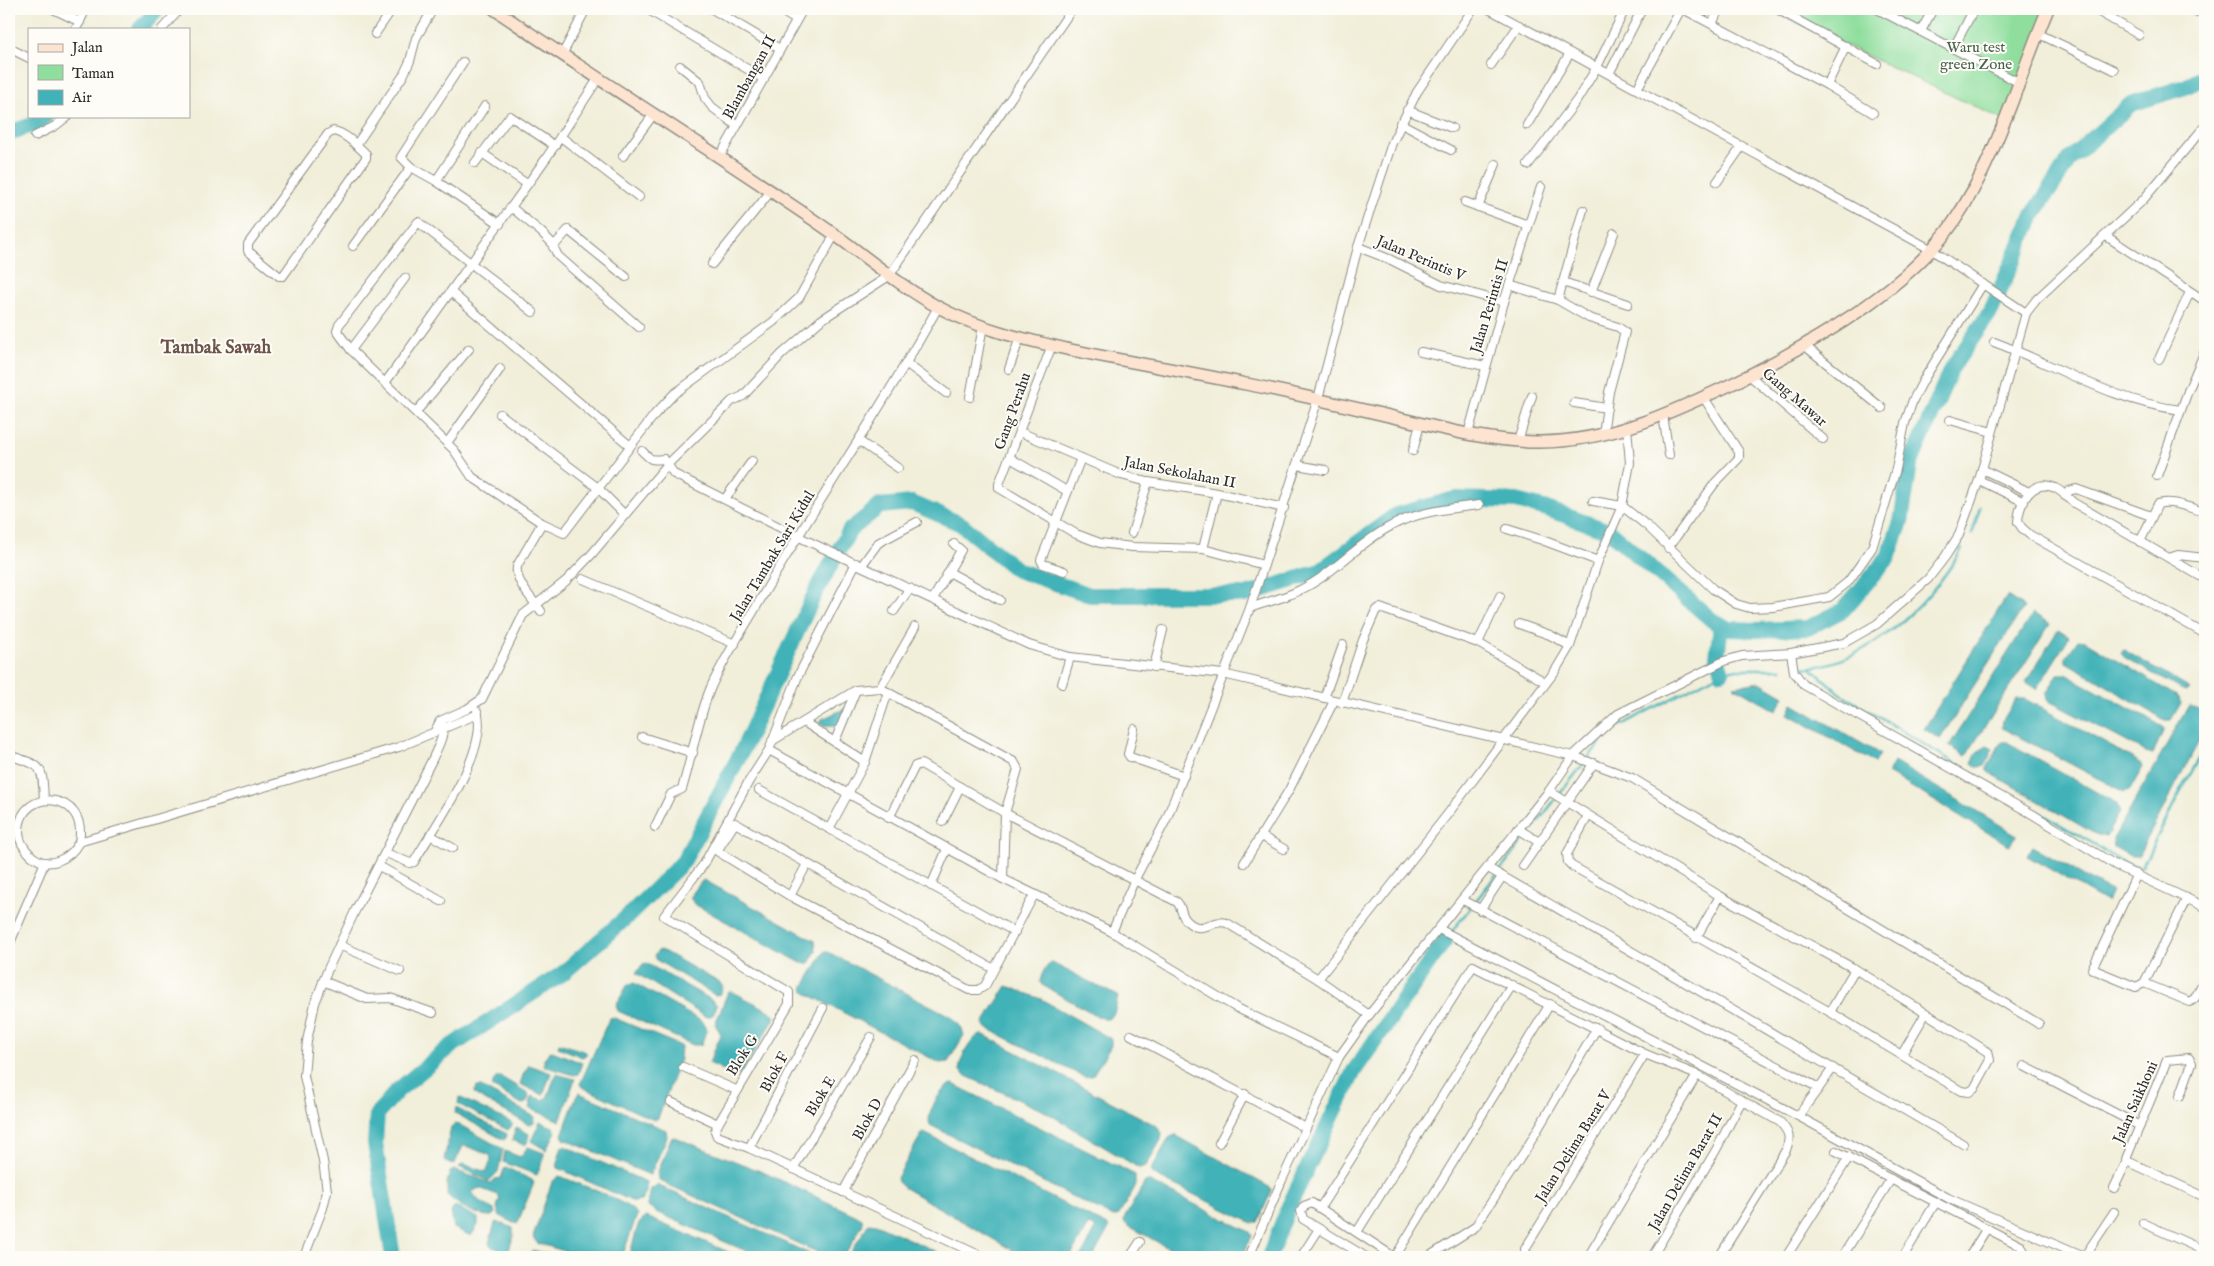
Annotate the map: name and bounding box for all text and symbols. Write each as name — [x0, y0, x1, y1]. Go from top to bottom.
legend — [28, 28, 190, 118]
street label: Blambangan II — [719, 31, 781, 123]
text: Jalan — [70, 38, 103, 57]
park label: Waru test green Zone — [1940, 38, 2012, 74]
text: Taman — [72, 64, 114, 83]
text: Air — [71, 88, 92, 107]
street label: Jalan Perintis V — [1372, 230, 1469, 286]
street label: Jalan Perintis II — [1466, 256, 1513, 357]
district label: Tambak Sawah — [160, 337, 272, 360]
street label: Gang Mawar — [1758, 364, 1831, 431]
street label: Gang Perahu — [990, 370, 1035, 452]
street label: Jalan Sekolahan II — [1120, 452, 1238, 493]
street label: Jalan Tambak Sari Kidul — [725, 487, 819, 627]
street label: Blok G — [722, 1031, 762, 1079]
street label: Blok F — [756, 1048, 793, 1096]
street label: Jalan Saikhoni — [2108, 1058, 2162, 1148]
street label: Blok E — [801, 1073, 840, 1120]
street label: Jalan Delima Barat V — [1530, 1085, 1616, 1208]
street label: Blok D — [848, 1095, 887, 1144]
street label: Jalan Delima Barat II — [1643, 1110, 1727, 1236]

